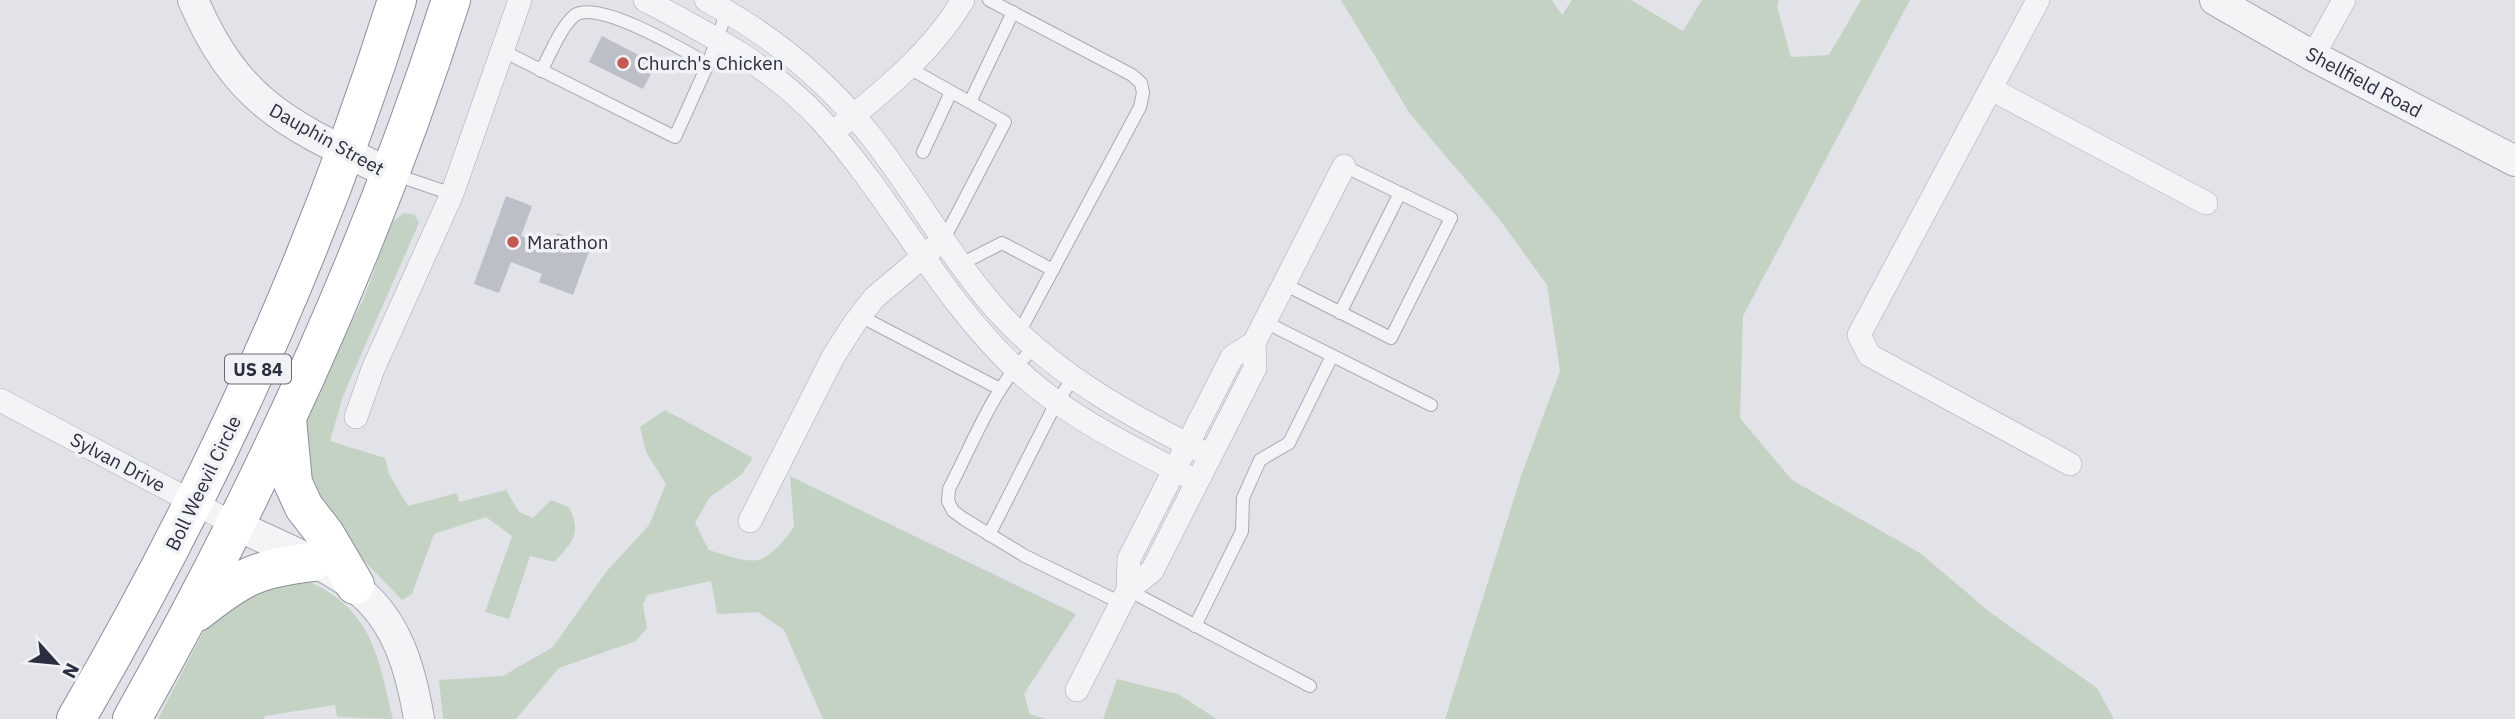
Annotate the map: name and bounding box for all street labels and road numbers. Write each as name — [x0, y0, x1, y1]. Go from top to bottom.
street label: Shellfield Road — [2302, 41, 2426, 123]
street label: Dauphin Street — [265, 98, 389, 180]
road number: US 84 — [225, 354, 291, 384]
street label: Boll Weevil Circle — [160, 411, 246, 555]
street label: Sylvan Drive — [66, 427, 170, 497]

